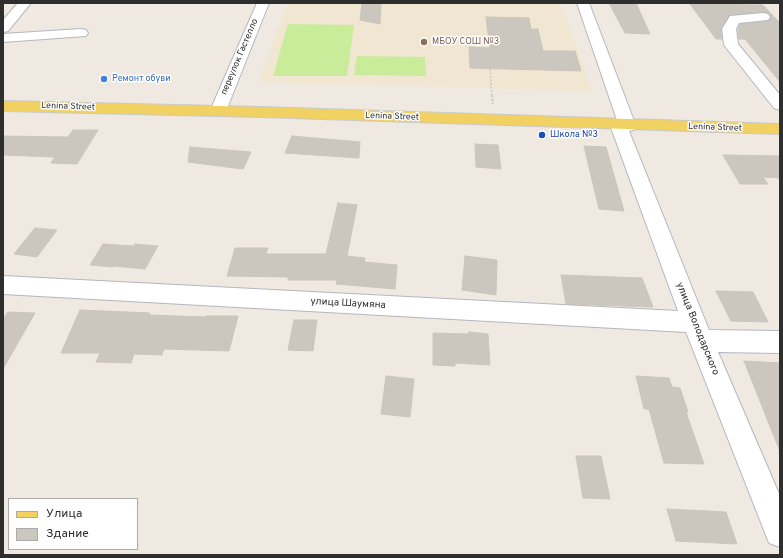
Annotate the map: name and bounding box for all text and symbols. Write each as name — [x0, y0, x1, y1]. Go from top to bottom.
street label: переулок Гастелло — [219, 17, 261, 97]
marker: МБОУ СОШ №3 — [419, 37, 429, 47]
place label: МБОУ СОШ №3 — [432, 37, 499, 47]
marker: Ремонт обуви — [99, 74, 109, 84]
place label: Ремонт обуви — [112, 74, 171, 84]
street label: Lenina Street — [41, 101, 95, 113]
street label: Lenina Street — [365, 111, 419, 123]
street label: Lenina Street — [688, 122, 742, 134]
marker: Школа №3 — [537, 130, 547, 140]
place label: Школа №3 — [550, 130, 598, 140]
street label: улица Володарского — [673, 281, 721, 377]
street label: улица Шаумяна — [310, 296, 386, 312]
legend — [8, 498, 138, 550]
text: Улица — [46, 506, 82, 522]
text: Здание — [46, 526, 89, 542]

